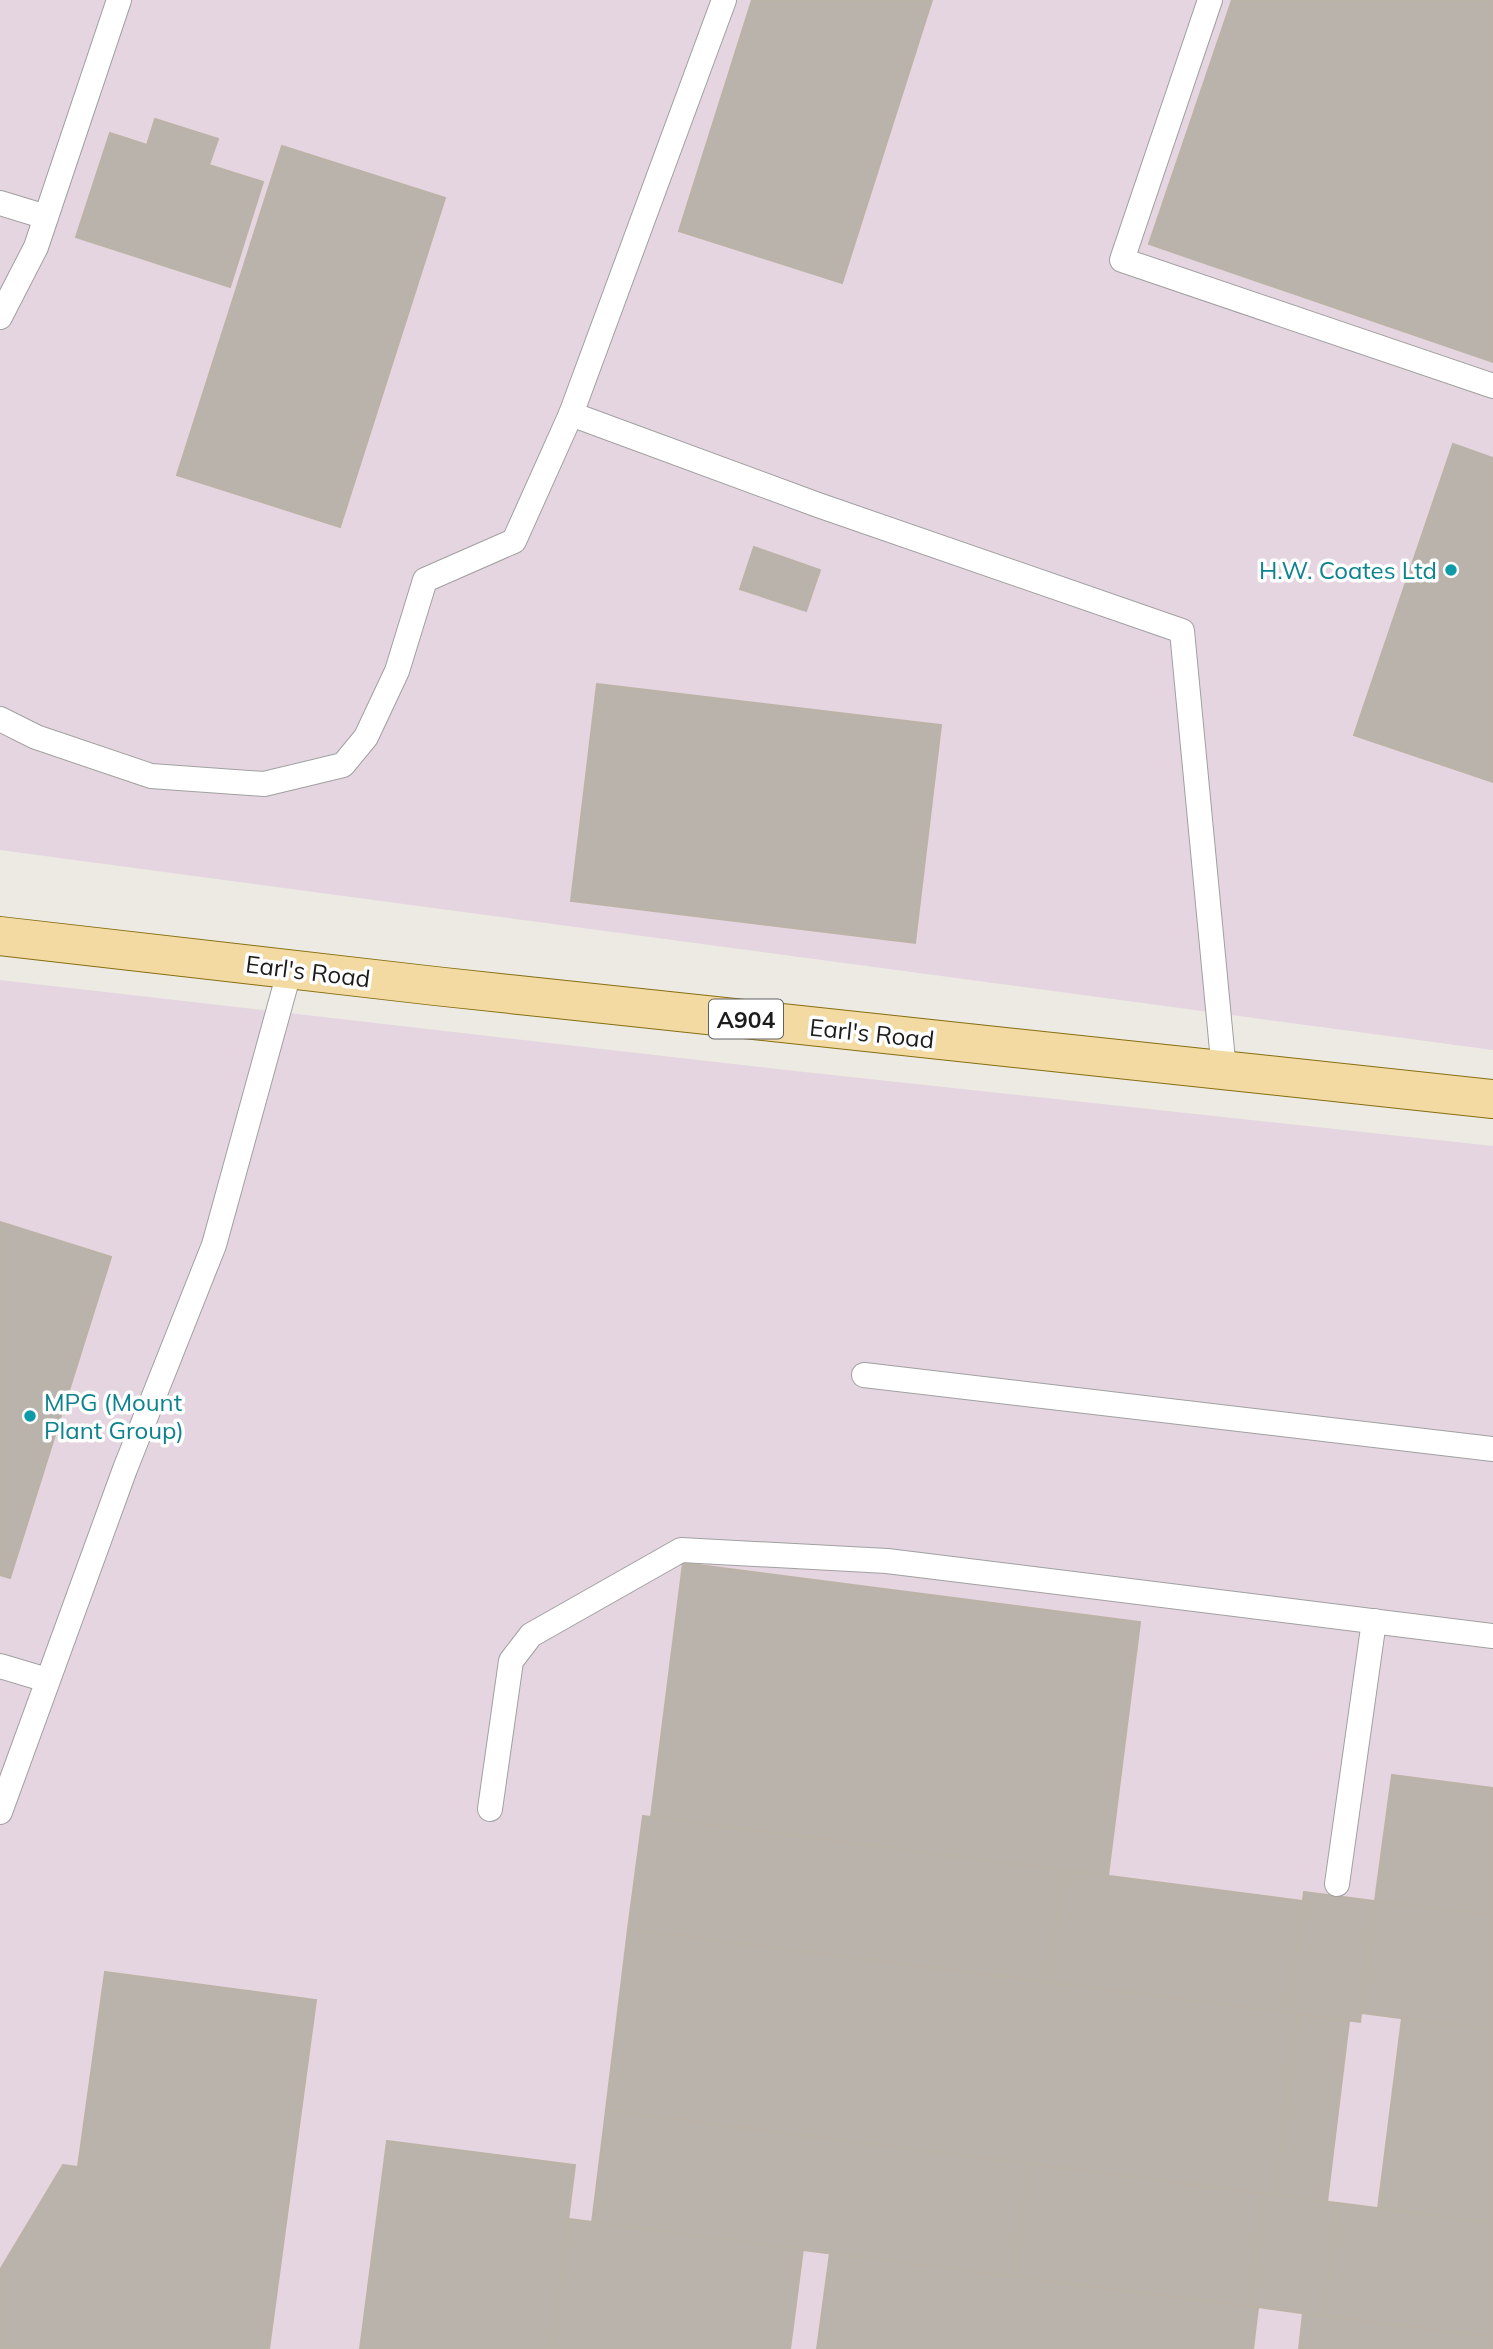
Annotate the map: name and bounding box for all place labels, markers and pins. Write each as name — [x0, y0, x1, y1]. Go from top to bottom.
place label: H.W. Coates Ltd — [1259, 555, 1437, 585]
marker: H.W. Coates Ltd — [1443, 562, 1459, 578]
place label: MPG (Mount Plant Group) — [44, 1387, 184, 1445]
marker: MPG (Mount Plant Group) — [22, 1408, 38, 1424]

